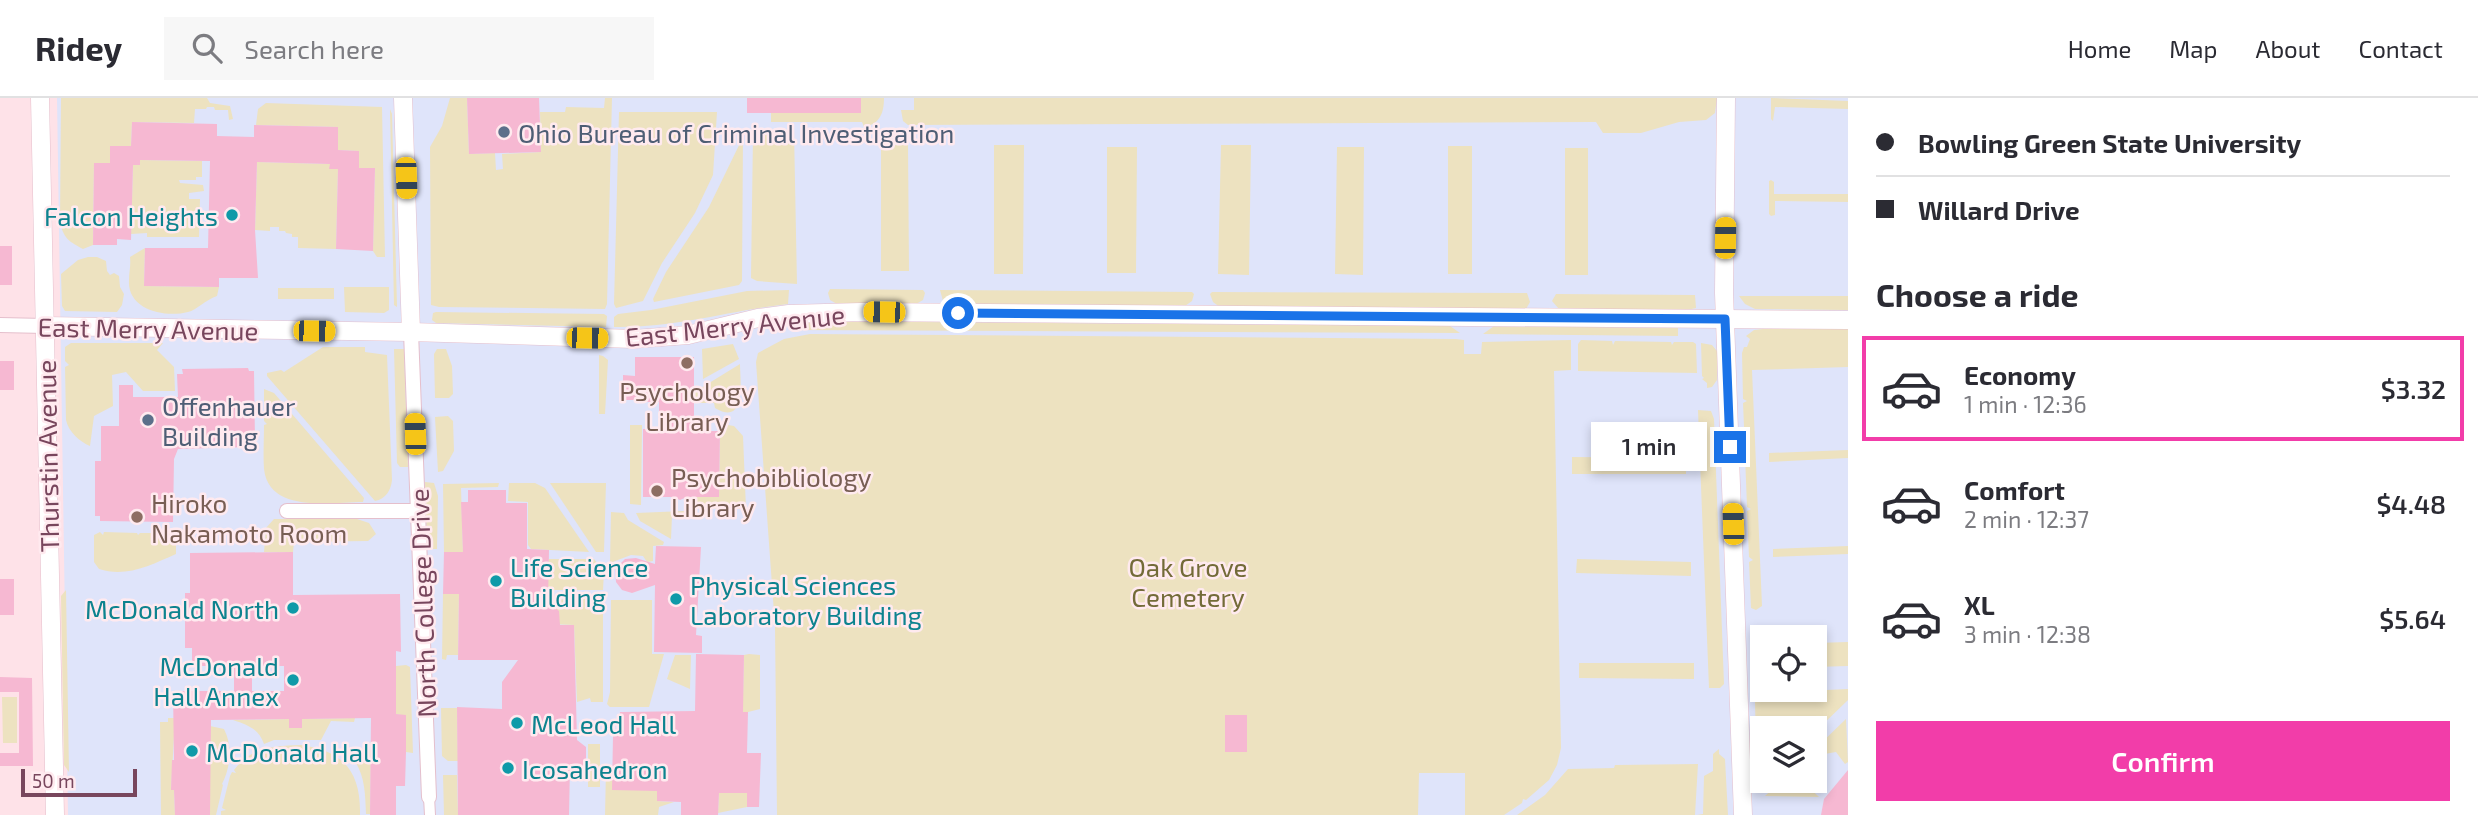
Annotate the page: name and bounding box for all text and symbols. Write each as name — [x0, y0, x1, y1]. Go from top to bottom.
search box — [164, 17, 654, 80]
text: Ridey — [35, 28, 122, 68]
icon: search — [188, 29, 226, 67]
text: Search here — [244, 33, 384, 64]
text: Home — [2068, 34, 2131, 63]
text: Map — [2169, 34, 2217, 63]
text: About — [2255, 34, 2321, 63]
text: Contact — [2359, 34, 2443, 63]
place label: Ohio Bureau of Criminal Investigation — [518, 117, 954, 148]
marker: Ohio Bureau of Criminal Investigation — [496, 124, 512, 140]
text: Bowling Green State University — [1918, 127, 2301, 158]
car — [395, 157, 418, 199]
text: Willard Drive — [1918, 194, 2080, 225]
place label: Falcon Heights — [44, 200, 218, 231]
marker: Falcon Heights — [224, 207, 240, 223]
car — [1715, 217, 1736, 259]
text: Choose a ride — [1876, 275, 2079, 313]
route start — [942, 297, 974, 329]
street label: East Merry Avenue — [624, 298, 846, 352]
car — [863, 301, 906, 323]
street label: East Merry Avenue — [37, 311, 259, 345]
car — [293, 320, 336, 342]
car — [566, 327, 609, 349]
marker: Psychology Library — [679, 355, 695, 371]
icon: car — [1880, 357, 1943, 420]
text: Economy — [1964, 359, 2076, 390]
street label: Thurstin Avenue — [30, 360, 64, 552]
text: $3.32 — [2381, 373, 2446, 404]
place label: Psychology Library — [619, 375, 755, 436]
place label: Offenhauer Building — [162, 390, 295, 451]
text: 1 min · 12:36 — [1964, 390, 2087, 418]
marker: Offenhauer Building — [140, 412, 156, 428]
car — [404, 413, 427, 455]
callout: 1 min — [1590, 422, 1706, 472]
route end — [1714, 431, 1746, 463]
text: 1 min — [1622, 432, 1676, 460]
place label: Psychobibliology Library — [671, 461, 872, 522]
icon: car — [1880, 472, 1943, 535]
text: Comfort — [1964, 474, 2065, 505]
marker: Psychobibliology Library — [649, 483, 665, 499]
place label: Hiroko Nakamoto Room — [151, 487, 347, 548]
street label: North College Drive — [403, 488, 441, 718]
text: $4.48 — [2376, 488, 2446, 519]
car — [1722, 503, 1745, 545]
text: 2 min · 12:37 — [1964, 505, 2089, 533]
marker: Hiroko Nakamoto Room — [129, 509, 145, 525]
place label: Life Science Building — [510, 551, 649, 612]
park label: Oak Grove Cemetery — [1128, 551, 1248, 612]
place label: Physical Sciences Laboratory Building — [690, 569, 922, 630]
marker: Life Science Building — [488, 573, 504, 589]
icon: car — [1880, 587, 1943, 650]
text: XL — [1964, 589, 1995, 620]
marker: Physical Sciences Laboratory Building — [668, 591, 684, 607]
place label: McDonald North — [85, 593, 279, 624]
marker: McDonald North — [285, 600, 301, 616]
text: $5.64 — [2379, 603, 2446, 634]
text: 3 min · 12:38 — [1964, 620, 2091, 648]
map controls — [1750, 625, 1827, 793]
button: locate — [1750, 625, 1827, 702]
place label: McDonald Hall Annex — [153, 650, 279, 711]
marker: McDonald Hall Annex — [285, 672, 301, 688]
place label: McLeod Hall — [531, 708, 677, 739]
marker: McLeod Hall — [509, 715, 525, 731]
button: layers — [1750, 716, 1827, 793]
button: Confirm — [1876, 721, 2450, 801]
place label: McDonald Hall — [206, 736, 379, 767]
marker: McDonald Hall — [184, 743, 200, 759]
place label: Icosahedron — [522, 753, 668, 784]
marker: Icosahedron — [500, 760, 516, 776]
scale bar — [21, 766, 136, 798]
text: 50 m — [32, 769, 75, 792]

